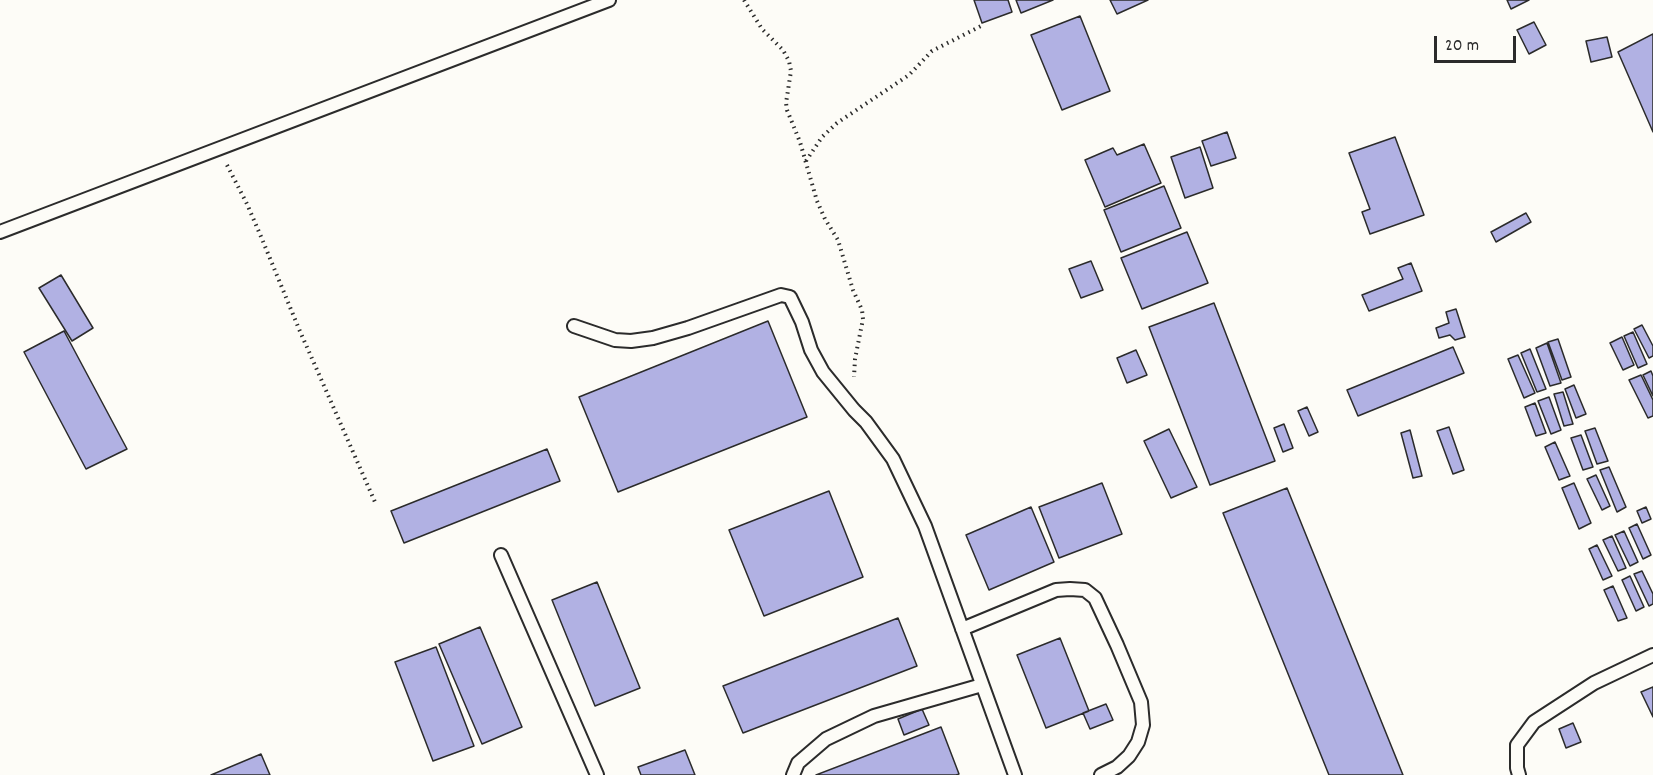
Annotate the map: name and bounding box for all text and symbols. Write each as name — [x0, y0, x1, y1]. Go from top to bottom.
scale bar — [1437, 24, 1520, 62]
text: 20 m — [1445, 34, 1479, 59]

